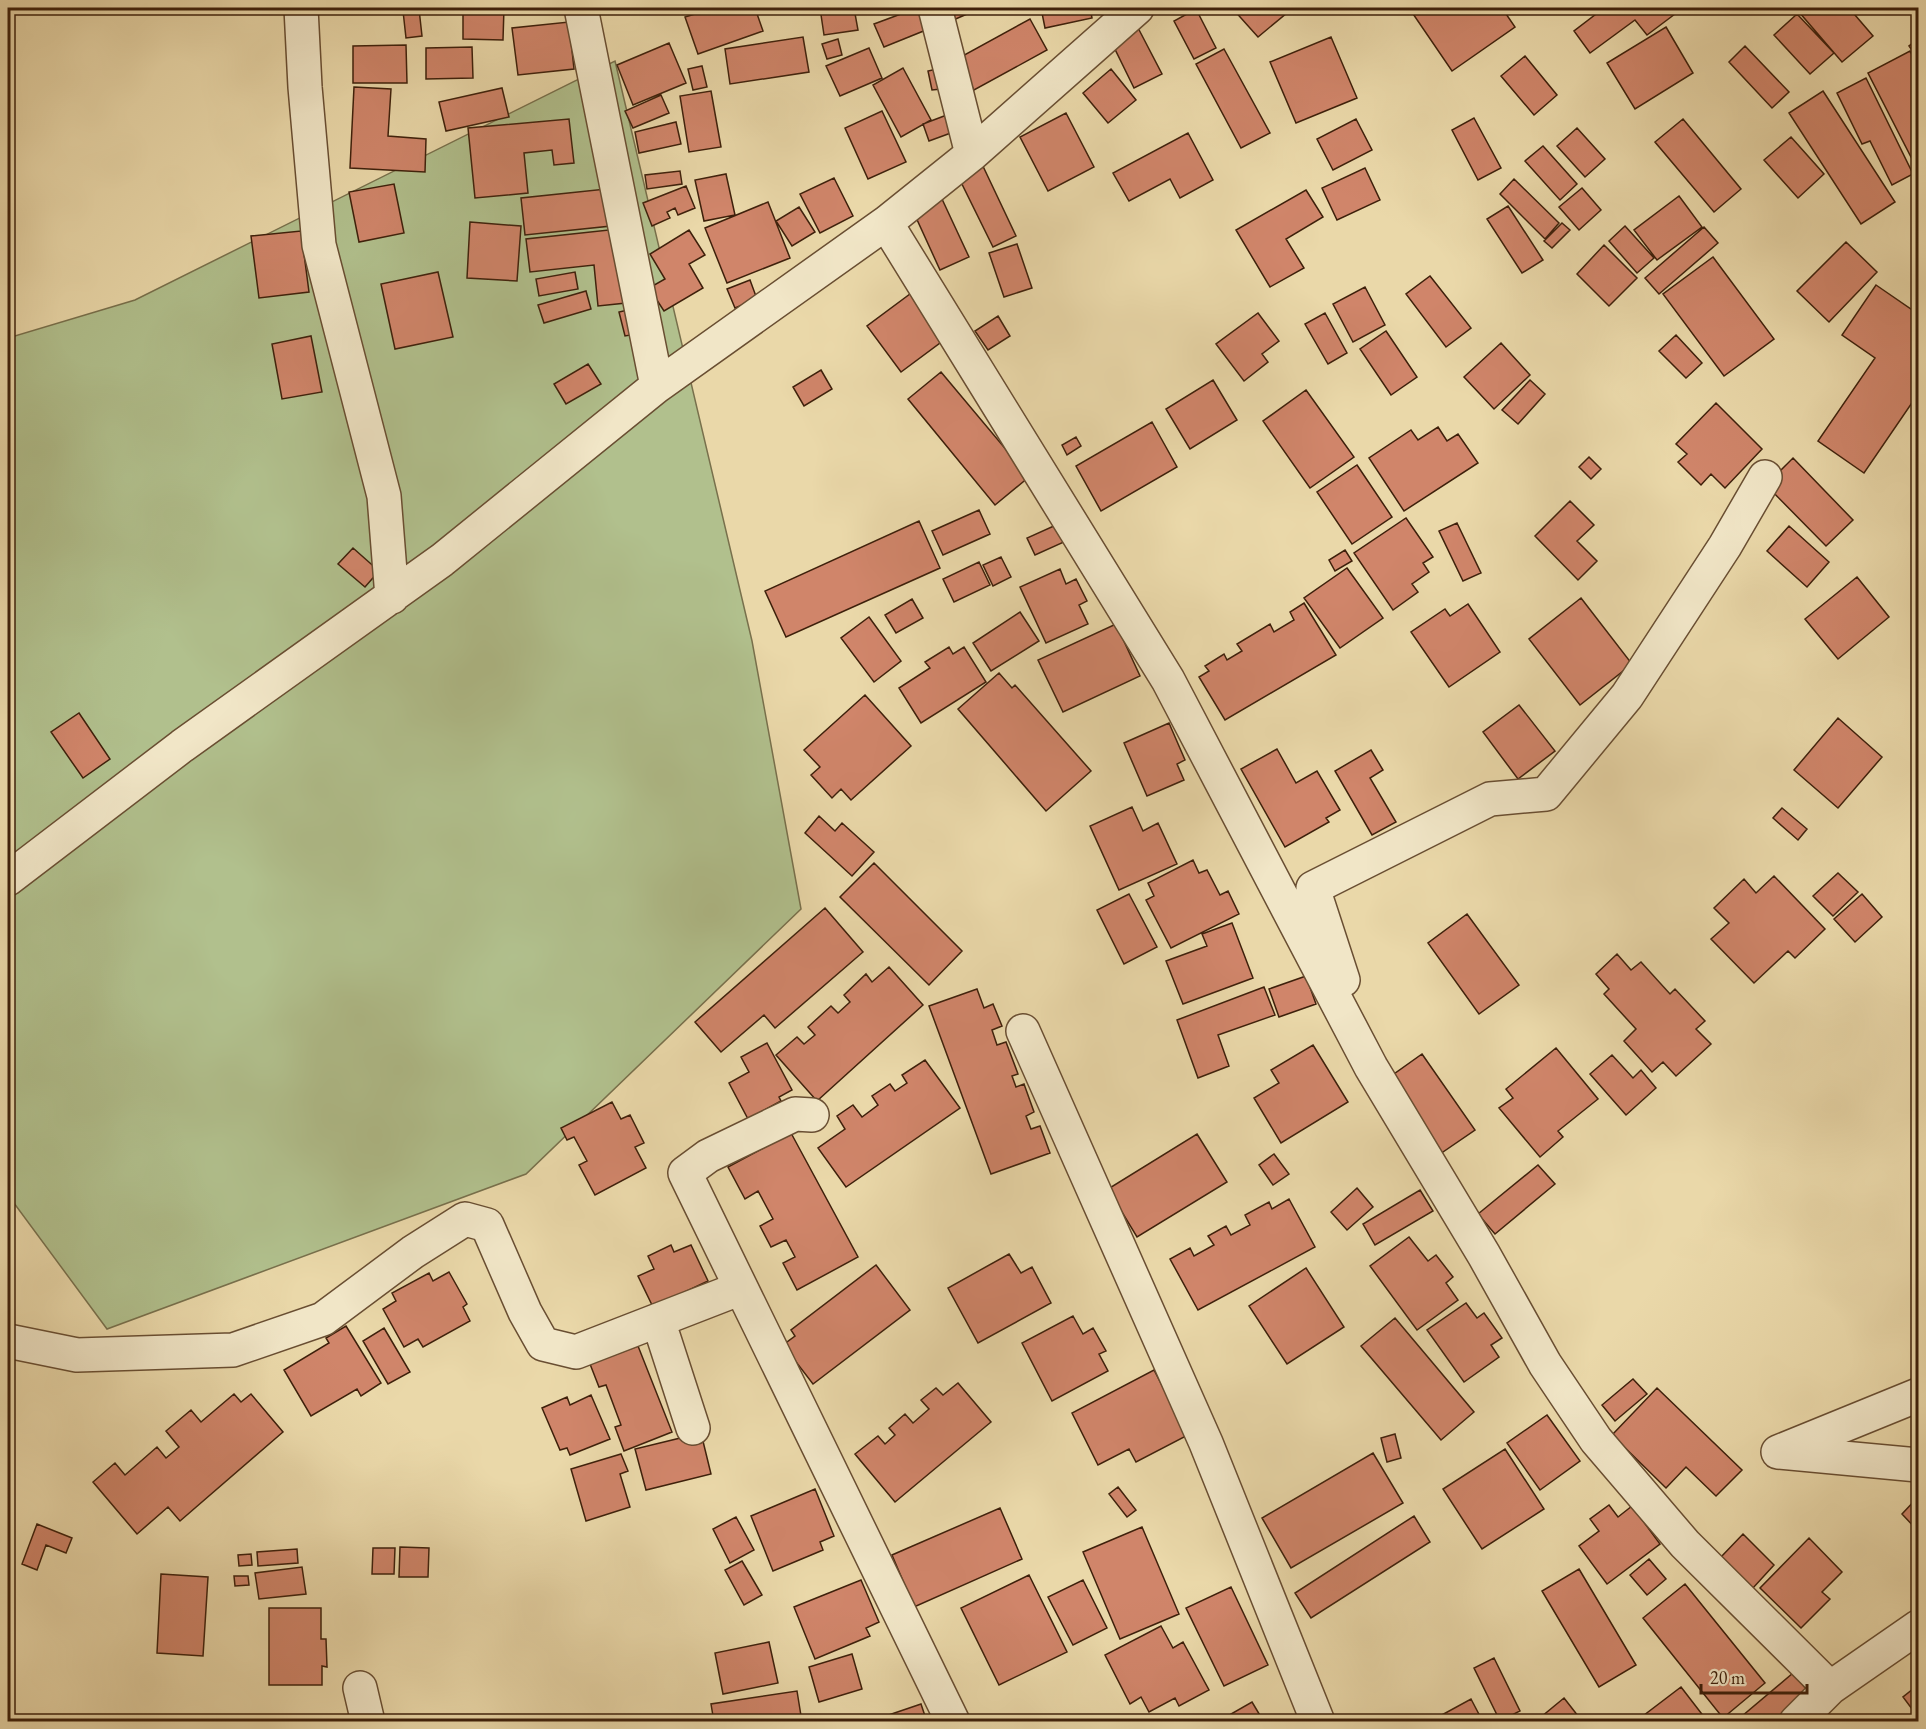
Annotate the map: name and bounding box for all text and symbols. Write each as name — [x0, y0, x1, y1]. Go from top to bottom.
scale bar — [1701, 1657, 1808, 1695]
text: 20 m — [1710, 1666, 1745, 1689]

